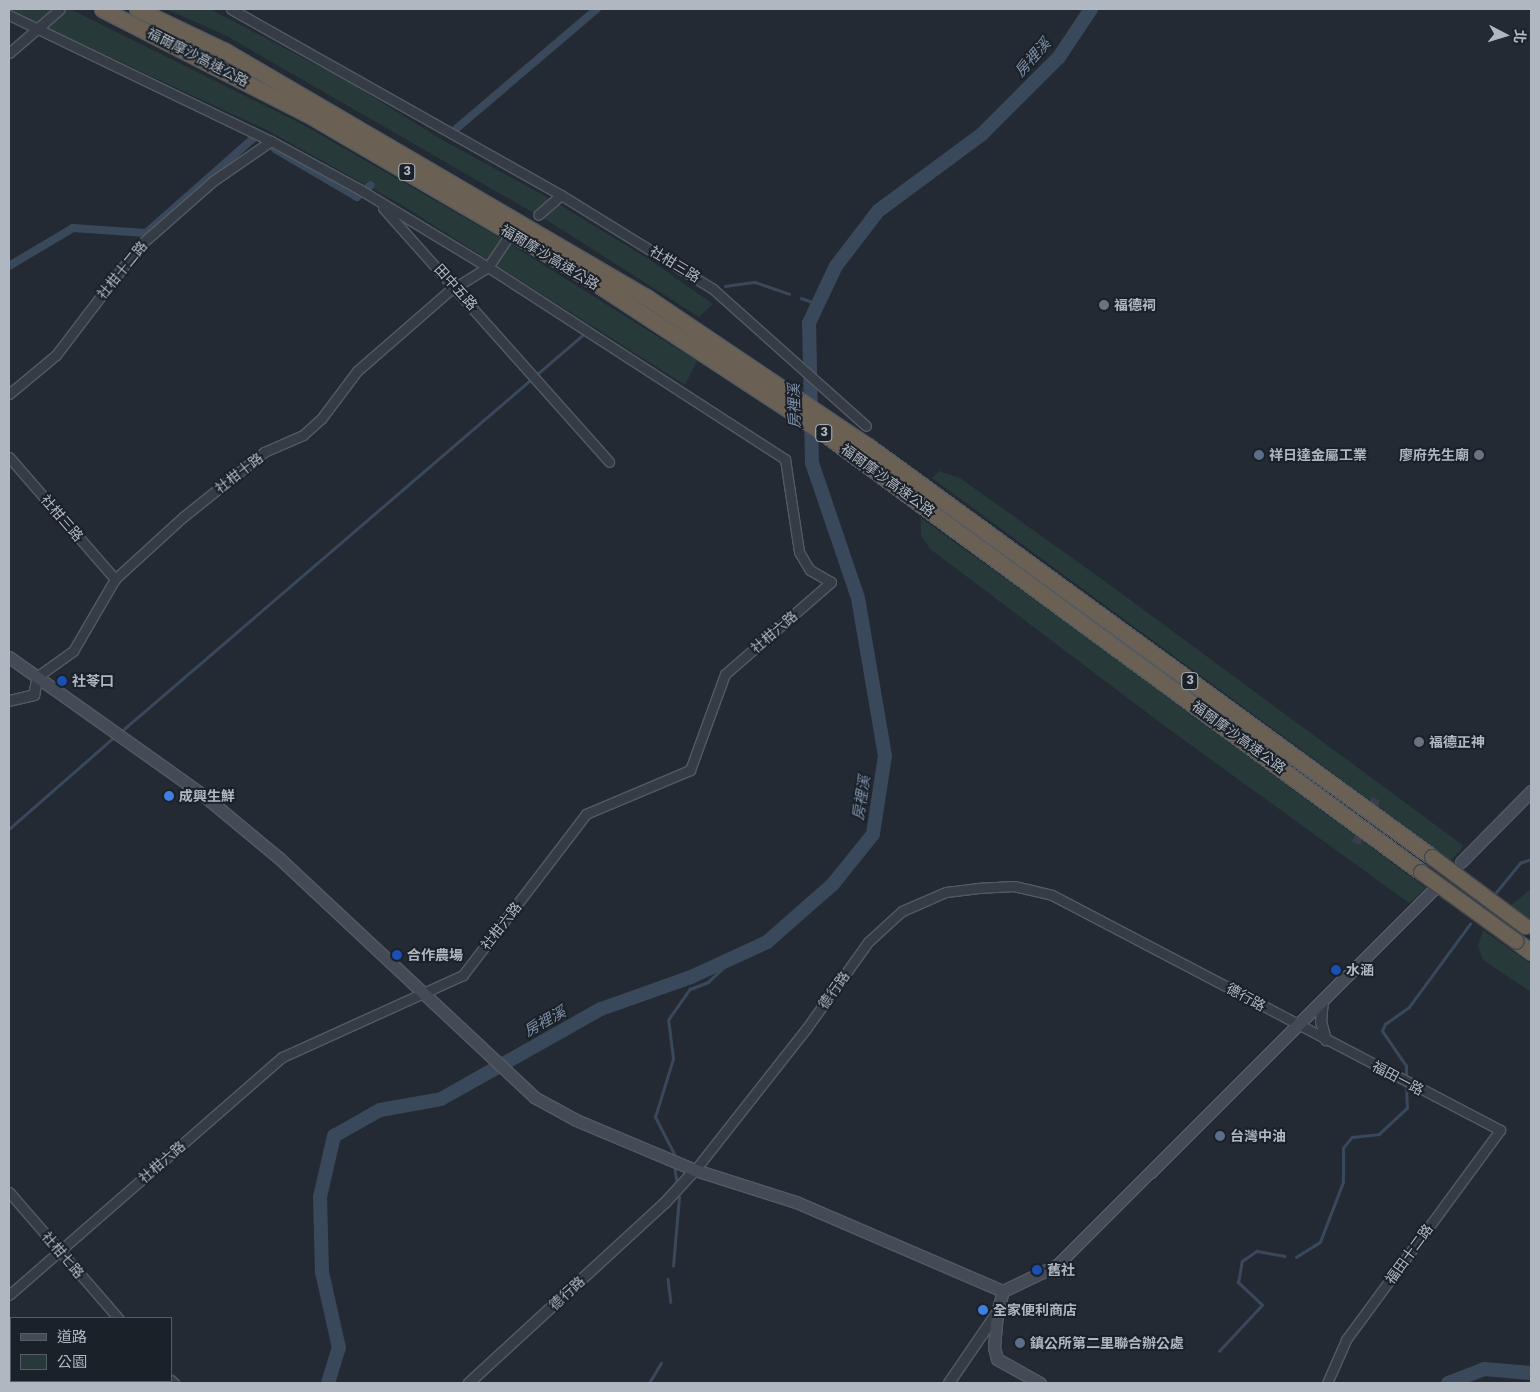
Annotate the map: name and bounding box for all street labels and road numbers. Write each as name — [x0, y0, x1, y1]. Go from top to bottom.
street label: 福爾摩沙高速公路 — [144, 24, 252, 90]
road number: 3 — [398, 162, 416, 182]
street label: 福爾摩沙高速公路 — [498, 221, 602, 293]
street label: 社柑十二路 — [93, 238, 151, 302]
street label: 社柑三路 — [647, 242, 703, 286]
street label: 田中五路 — [431, 261, 481, 313]
road number: 3 — [815, 423, 833, 442]
street label: 福爾摩沙高速公路 — [838, 440, 938, 520]
street label: 社柑十路 — [212, 449, 266, 497]
street label: 社柑三路 — [37, 491, 87, 545]
street label: 社柑六路 — [747, 607, 801, 657]
road number: 3 — [1181, 671, 1199, 690]
street label: 福爾摩沙高速公路 — [1189, 697, 1289, 777]
street label: 社柑六路 — [477, 899, 525, 953]
street label: 德行路 — [815, 968, 853, 1012]
street label: 德行路 — [1224, 979, 1268, 1015]
street label: 福田一路 — [1369, 1057, 1427, 1099]
street label: 社柑六路 — [135, 1137, 189, 1187]
street label: 福田十二路 — [1382, 1221, 1436, 1287]
street label: 社柑七路 — [38, 1228, 88, 1282]
street label: 德行路 — [546, 1273, 588, 1313]

